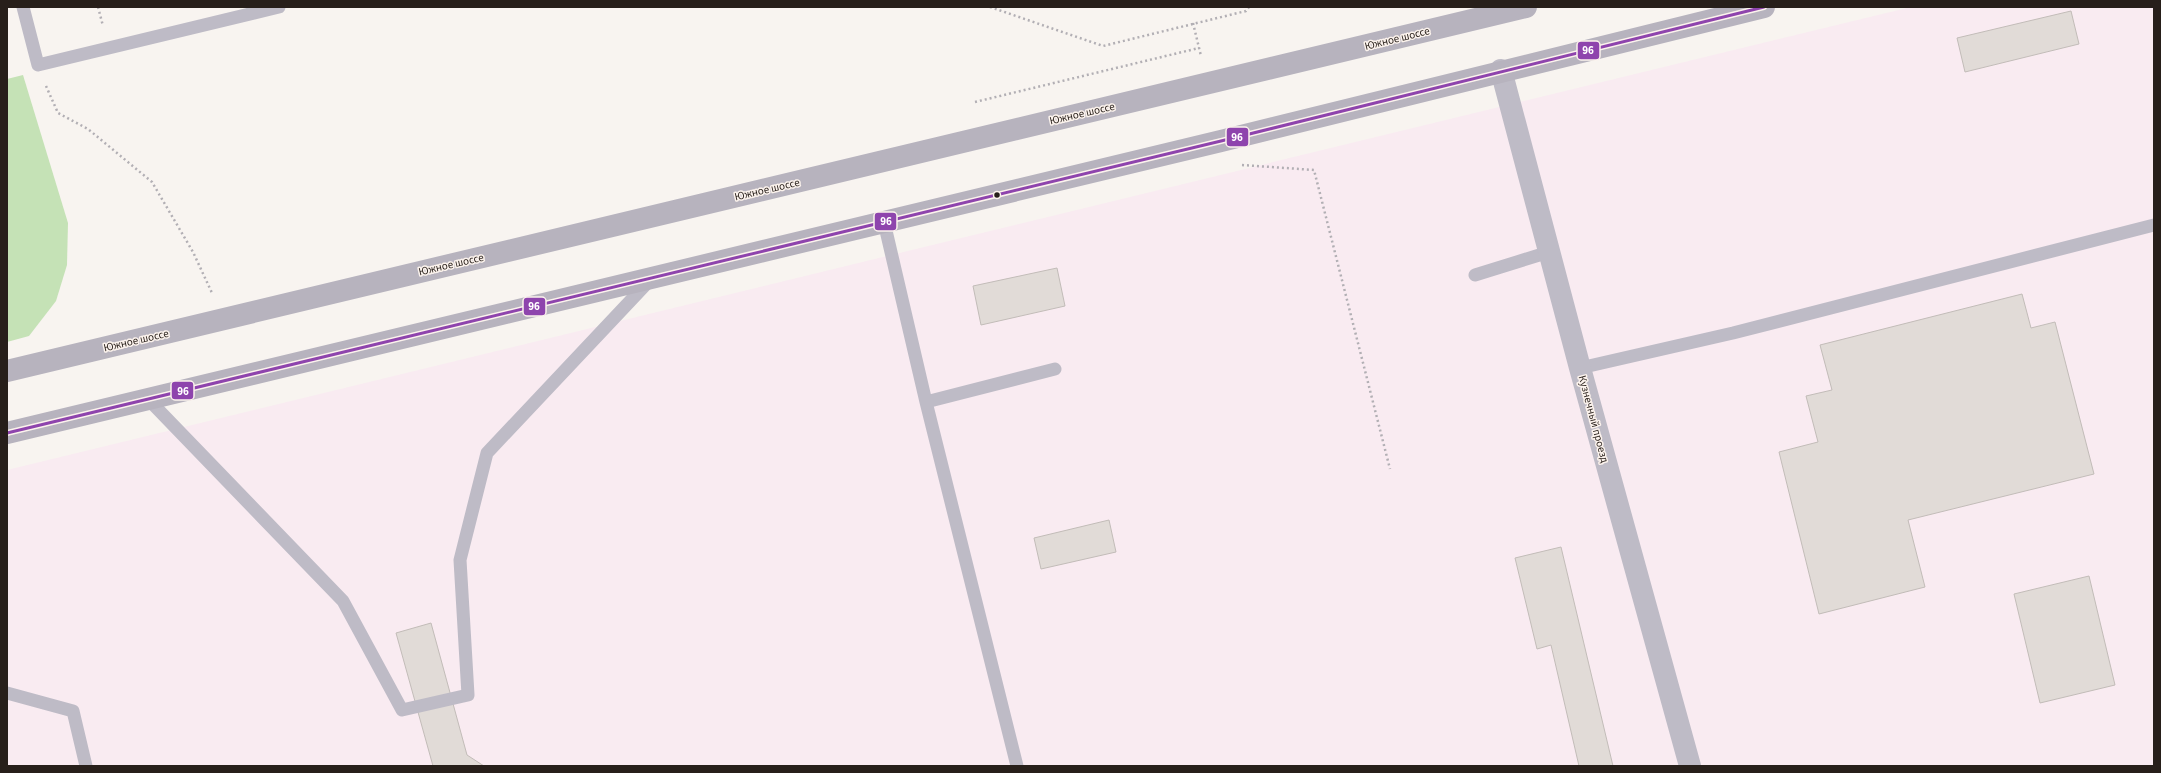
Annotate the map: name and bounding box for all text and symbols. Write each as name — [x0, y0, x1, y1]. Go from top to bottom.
street label: Южное шоссе — [1363, 23, 1432, 54]
line badge: 96 — [1577, 41, 1600, 60]
text: 96 — [1582, 43, 1594, 58]
street label: Южное шоссе — [1048, 99, 1117, 128]
line badge: 96 — [1226, 127, 1249, 147]
text: 96 — [1231, 130, 1243, 145]
street label: Южное шоссе — [733, 175, 802, 204]
unlabelled marker — [992, 190, 1002, 200]
line badge: 96 — [874, 212, 897, 231]
text: 96 — [880, 214, 892, 229]
street label: Южное шоссе — [417, 250, 486, 279]
line badge: 96 — [523, 297, 546, 316]
text: 96 — [528, 299, 540, 314]
street label: Южное шоссе — [102, 326, 171, 355]
street label: Кузнечный проезд — [1575, 374, 1612, 465]
line badge: 96 — [171, 381, 194, 400]
text: 96 — [177, 384, 189, 399]

